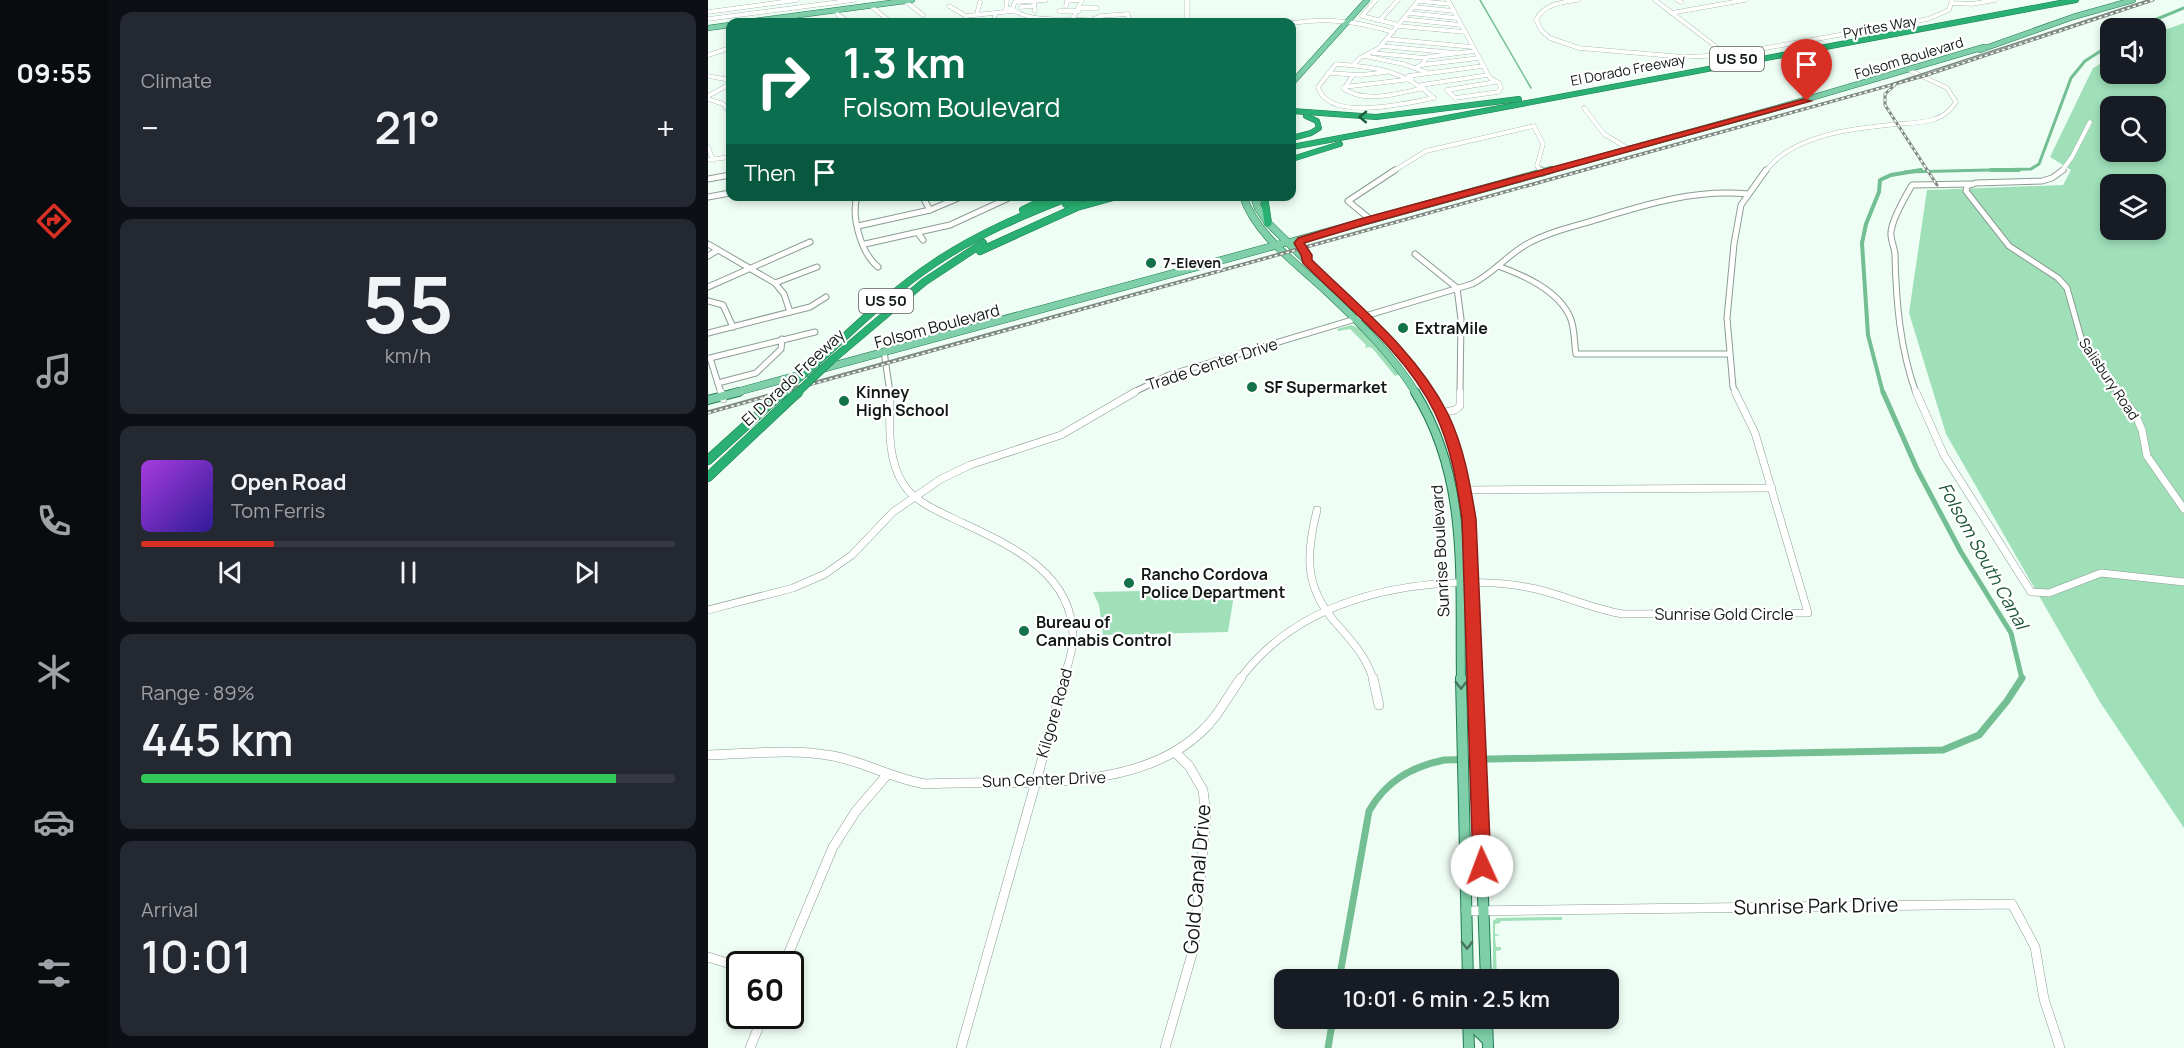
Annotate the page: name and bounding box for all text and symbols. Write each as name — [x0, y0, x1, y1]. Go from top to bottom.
street label: Pyrites Way — [1841, 11, 1919, 42]
map controls — [2100, 18, 2166, 240]
button: sound — [2100, 18, 2166, 84]
street label: Folsom Boulevard — [1852, 32, 1966, 83]
text: 1.3 km — [843, 33, 966, 91]
pin — [1781, 39, 1832, 101]
icon: right — [744, 42, 822, 120]
road number: US 50 — [1710, 47, 1764, 71]
icon: arrive — [1790, 48, 1823, 81]
street label: El Dorado Freeway — [1569, 49, 1688, 90]
text: 09:55 — [16, 54, 92, 91]
text: Climate — [141, 67, 212, 94]
text: Folsom Boulevard — [843, 88, 1060, 125]
text: 21° — [375, 96, 440, 158]
button: search — [2100, 96, 2166, 162]
text: − — [141, 105, 159, 150]
text: + — [656, 105, 675, 150]
one-way arrow — [1358, 110, 1367, 123]
icon: arrive — [808, 156, 841, 189]
text: Then — [744, 158, 796, 188]
button: layers — [2100, 174, 2166, 240]
icon: directions — [33, 200, 75, 242]
text: 55 — [362, 250, 454, 356]
place label: 7-Eleven — [1163, 253, 1221, 272]
marker: 7-Eleven — [1144, 256, 1158, 270]
road number: US 50 — [859, 289, 913, 313]
street label: Folsom Boulevard — [872, 299, 1002, 353]
place label: ExtraMile — [1415, 317, 1488, 339]
marker: ExtraMile — [1396, 321, 1410, 335]
street label: El Dorado Freeway — [737, 323, 850, 431]
street label: Trade Center Drive — [1143, 332, 1281, 396]
street label: Salisbury Road — [2075, 334, 2144, 424]
text: km/h — [385, 342, 431, 369]
icon: music — [33, 350, 75, 392]
place label: SF Supermarket — [1264, 376, 1388, 398]
marker: SF Supermarket — [1245, 380, 1259, 394]
place label: Kinney High School — [856, 381, 949, 421]
marker: Kinney High School — [837, 394, 851, 408]
text: Open Road — [231, 467, 346, 497]
water label: Folsom South Canal — [1934, 478, 2036, 636]
street label: Sunrise Boulevard — [1426, 484, 1454, 618]
text: Tom Ferris — [231, 497, 325, 524]
icon: phone — [33, 500, 75, 542]
icon: previous — [214, 556, 247, 589]
icon: pause — [392, 556, 425, 589]
icon: next — [570, 556, 603, 589]
place label: Rancho Cordova Police Department — [1141, 563, 1285, 603]
marker: Rancho Cordova Police Department — [1122, 576, 1136, 590]
street label: Sunrise Gold Circle — [1655, 603, 1793, 625]
place label: Bureau of Cannabis Control — [1036, 611, 1172, 651]
marker: Bureau of Cannabis Control — [1017, 624, 1031, 638]
icon: climate — [33, 651, 75, 693]
street label: Kilgore Road — [1031, 666, 1077, 760]
text: Range · 89% — [141, 679, 255, 706]
one-way arrow — [1455, 680, 1467, 689]
text: 445 km — [141, 708, 294, 770]
street label: Sun Center Drive — [982, 766, 1106, 792]
icon: car — [33, 801, 75, 843]
street label: Gold Canal Drive — [1177, 803, 1217, 955]
position arrow — [1450, 834, 1514, 898]
street label: Sunrise Park Drive — [1733, 891, 1899, 920]
text: Arrival — [141, 896, 198, 923]
text: 10:01 — [141, 925, 252, 987]
one-way arrow — [1461, 941, 1473, 950]
speed limit sign: 60 — [726, 951, 804, 1029]
icon: filters — [33, 952, 75, 994]
text: 10:01 · 6 min · 2.5 km — [1343, 984, 1550, 1014]

